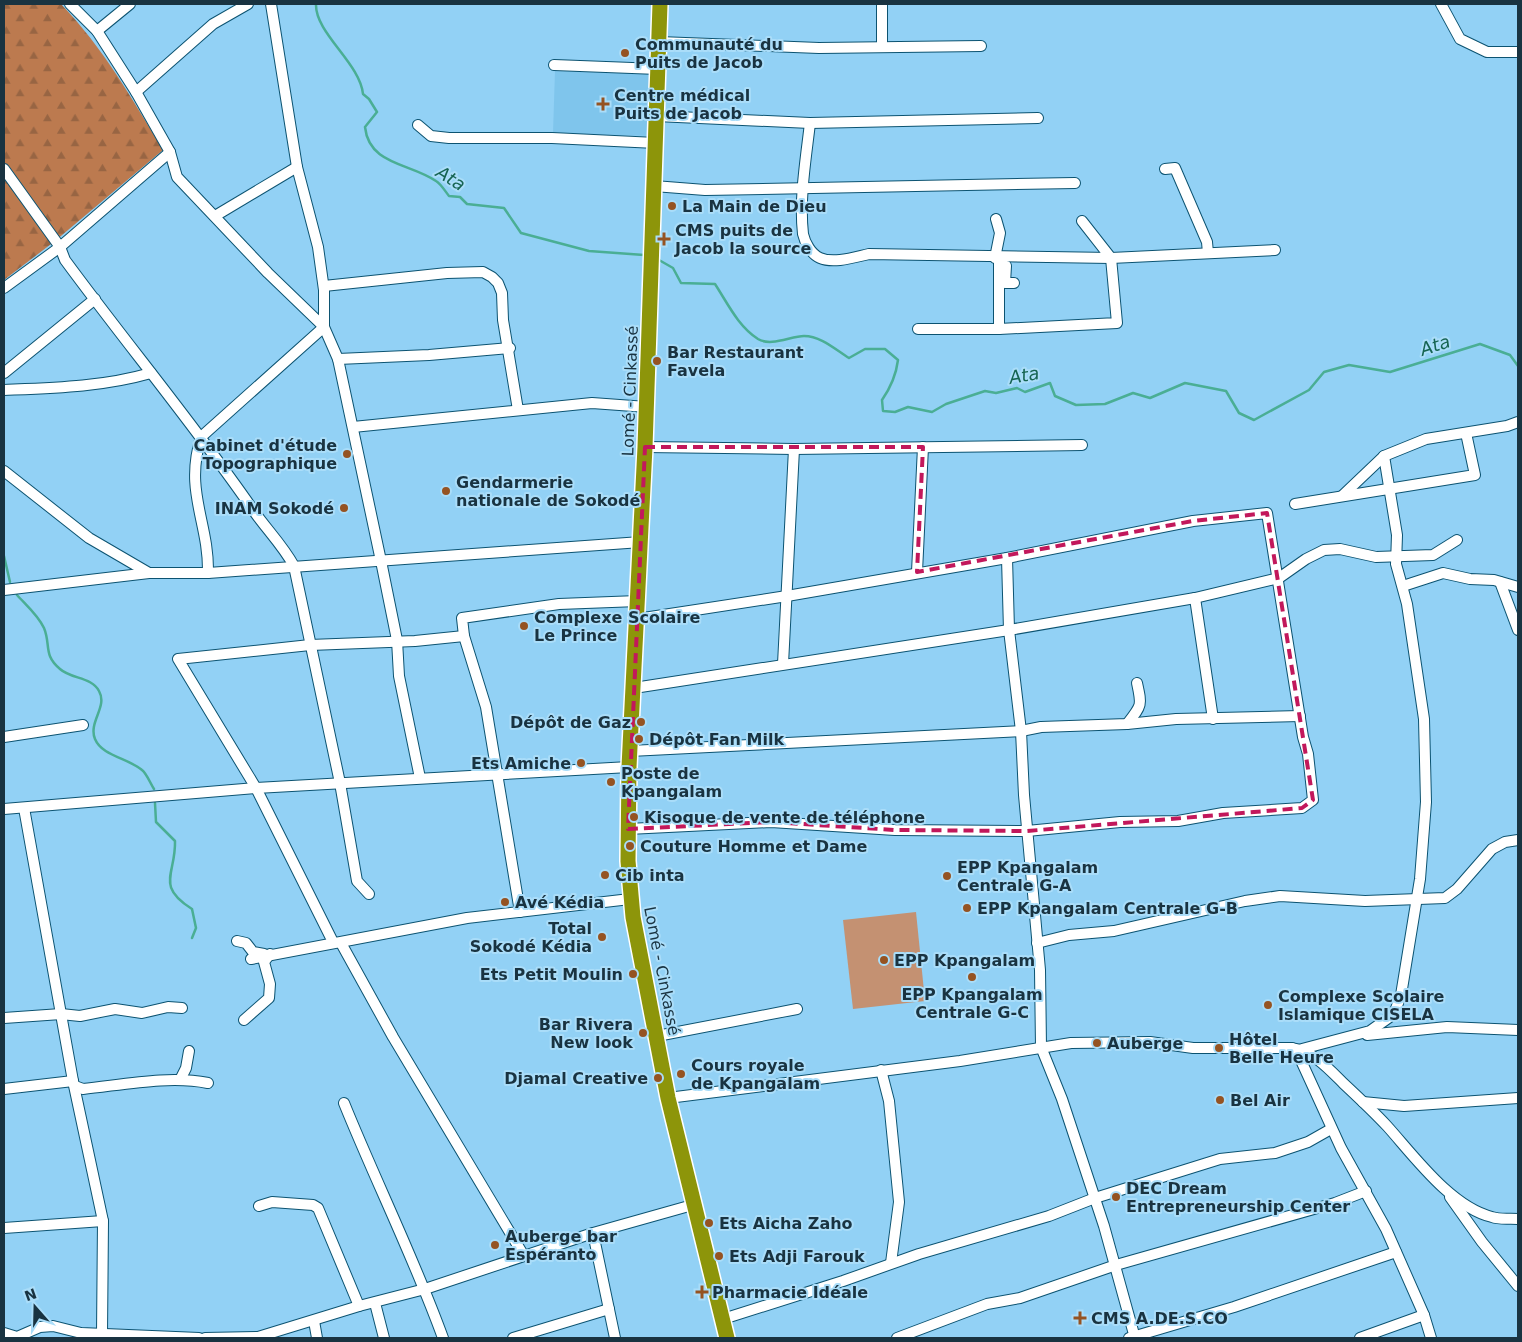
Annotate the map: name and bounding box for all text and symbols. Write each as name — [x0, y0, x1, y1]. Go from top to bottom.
place label: Communauté du Puits de Jacob — [635, 35, 783, 72]
marker: Communauté du Puits de Jacob — [619, 47, 631, 59]
place label: Centre médical Puits de Jacob — [614, 86, 750, 123]
marker: Centre médical Puits de Jacob — [596, 97, 610, 111]
water label: Ata — [432, 161, 469, 195]
place label: La Main de Dieu — [682, 197, 827, 216]
marker: La Main de Dieu — [666, 200, 678, 212]
place label: CMS puits de Jacob la source — [674, 221, 811, 258]
marker: CMS puits de Jacob la source — [657, 232, 671, 246]
street label: Lomé - Cinkassé — [618, 325, 642, 457]
water label: Ata — [1416, 330, 1453, 360]
place label: Bar Restaurant Favela — [667, 343, 804, 380]
marker: Bar Restaurant Favela — [651, 355, 663, 367]
water label: Ata — [1006, 362, 1041, 388]
place label: Cabinet d'étude Topographique — [194, 436, 337, 473]
marker: Cabinet d'étude Topographique — [341, 448, 353, 460]
place label: Gendarmerie nationale de Sokodé — [456, 473, 640, 510]
marker: Gendarmerie nationale de Sokodé — [440, 485, 452, 497]
place label: INAM Sokodé — [215, 499, 334, 518]
marker: INAM Sokodé — [338, 502, 350, 514]
place label: Complexe Scolaire Le Prince — [534, 608, 701, 645]
marker: Complexe Scolaire Le Prince — [518, 620, 530, 632]
place label: Dépôt de Gaz — [510, 713, 631, 732]
marker: Dépôt de Gaz — [635, 716, 647, 728]
place label: Dépôt Fan Milk — [649, 730, 784, 749]
marker: Dépôt Fan Milk — [633, 733, 645, 745]
place label: Ets Amiche — [471, 754, 571, 773]
marker: Ets Amiche — [575, 757, 587, 769]
place label: Poste de Kpangalam — [621, 764, 722, 801]
marker: Poste de Kpangalam — [605, 776, 617, 788]
place label: Kisoque de vente de téléphone — [644, 808, 925, 827]
marker: Kisoque de vente de téléphone — [628, 811, 640, 823]
place label: Couture Homme et Dame — [640, 837, 867, 856]
marker: Couture Homme et Dame — [624, 840, 636, 852]
place label: EPP Kpangalam Centrale G-A — [957, 858, 1098, 895]
place label: Cib inta — [615, 866, 685, 885]
marker: Cib inta — [599, 869, 611, 881]
marker: EPP Kpangalam Centrale G-A — [941, 870, 953, 882]
place label: Avé Kédia — [515, 893, 604, 912]
marker: Avé Kédia — [499, 896, 511, 908]
place label: EPP Kpangalam Centrale G-B — [977, 899, 1238, 918]
marker: EPP Kpangalam Centrale G-B — [961, 902, 973, 914]
street label: Lomé - Cinkassé — [640, 905, 684, 1037]
place label: Total Sokodé Kédia — [470, 919, 592, 956]
marker: Total Sokodé Kédia — [596, 931, 608, 943]
place label: EPP Kpangalam — [894, 951, 1035, 970]
marker: EPP Kpangalam — [878, 954, 890, 966]
place label: Ets Petit Moulin — [480, 965, 623, 984]
marker: Ets Petit Moulin — [627, 968, 639, 980]
marker: EPP Kpangalam Centrale G-C — [966, 971, 978, 983]
place label: EPP Kpangalam Centrale G-C — [901, 985, 1043, 1022]
place label: Complexe Scolaire Islamique CISELA — [1278, 987, 1445, 1024]
marker: Complexe Scolaire Islamique CISELA — [1262, 999, 1274, 1011]
place label: Bar Rivera New look — [539, 1015, 633, 1052]
marker: Bar Rivera New look — [637, 1027, 649, 1039]
place label: Hôtel Belle Heure — [1229, 1030, 1334, 1067]
place label: Auberge — [1107, 1034, 1183, 1053]
marker: Auberge — [1091, 1037, 1103, 1049]
marker: Hôtel Belle Heure — [1213, 1042, 1225, 1054]
place label: Cours royale de Kpangalam — [691, 1056, 820, 1093]
marker: Cours royale de Kpangalam — [675, 1068, 687, 1080]
place label: Djamal Creative — [504, 1069, 648, 1088]
marker: Djamal Creative — [652, 1072, 664, 1084]
place label: Bel Air — [1230, 1091, 1290, 1110]
marker: Bel Air — [1214, 1094, 1226, 1106]
place label: DEC Dream Entrepreneurship Center — [1126, 1179, 1350, 1216]
marker: DEC Dream Entrepreneurship Center — [1110, 1191, 1122, 1203]
place label: Ets Aicha Zaho — [719, 1214, 853, 1233]
marker: Ets Aicha Zaho — [703, 1217, 715, 1229]
place label: Auberge bar Espéranto — [505, 1227, 617, 1264]
marker: Auberge bar Espéranto — [489, 1239, 501, 1251]
place label: Ets Adji Farouk — [729, 1247, 865, 1266]
marker: Ets Adji Farouk — [713, 1250, 725, 1262]
north arrow — [10, 1282, 60, 1332]
place label: Pharmacie Idéale — [712, 1283, 868, 1302]
text: N — [22, 1285, 39, 1304]
marker: Pharmacie Idéale — [696, 1286, 708, 1298]
place label: CMS A.DE.S.CO — [1091, 1309, 1228, 1328]
marker: CMS A.DE.S.CO — [1073, 1311, 1087, 1325]

